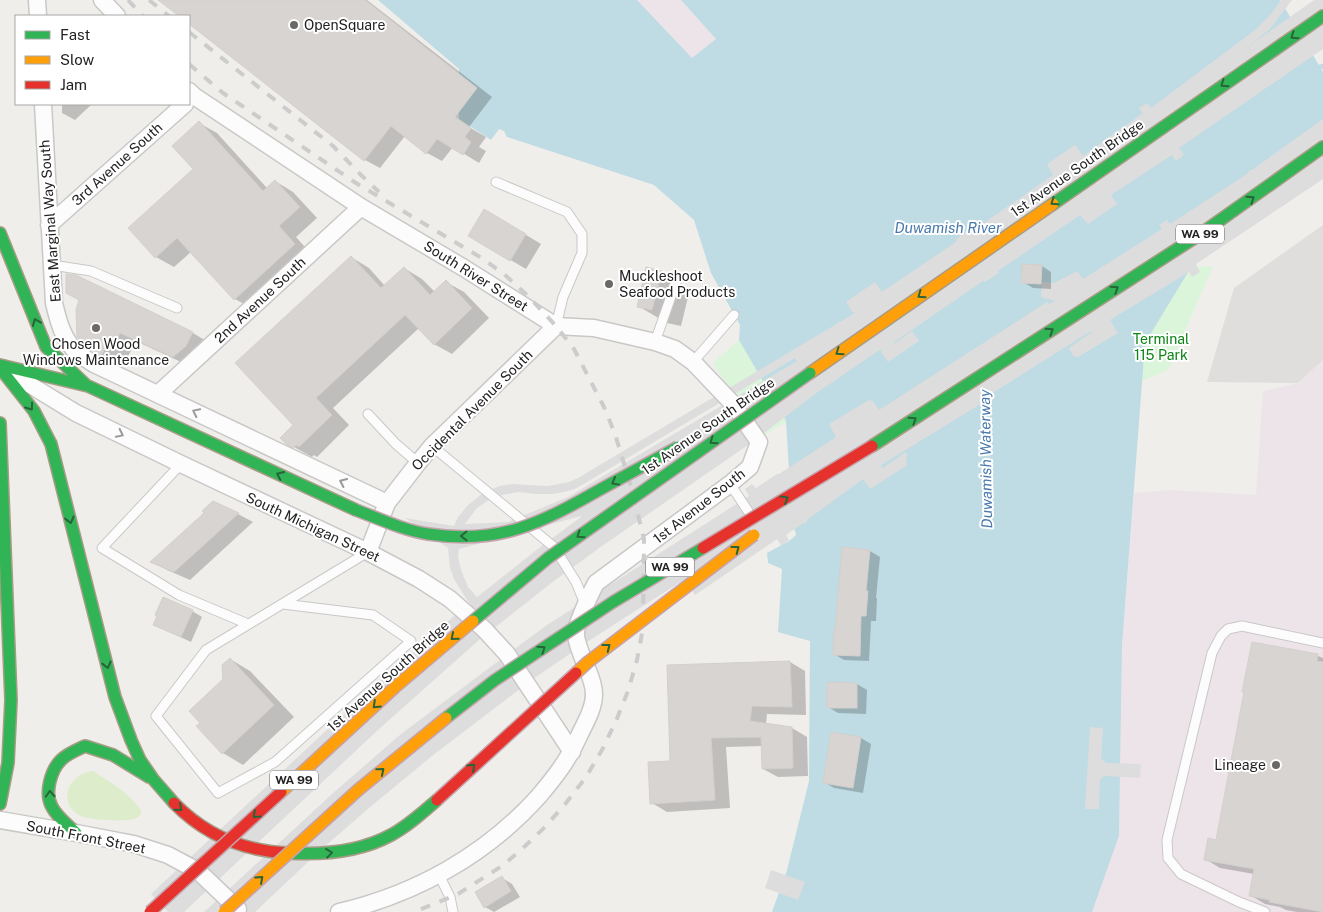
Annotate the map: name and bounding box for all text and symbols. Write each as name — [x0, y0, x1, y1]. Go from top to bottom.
legend — [15, 15, 190, 105]
place label: OpenSquare — [304, 17, 385, 33]
marker: OpenSquare — [288, 19, 300, 31]
text: Fast — [60, 26, 90, 43]
one-way arrow — [1290, 30, 1300, 39]
text: Slow — [60, 51, 95, 68]
text: Jam — [60, 76, 87, 93]
one-way arrow — [1221, 78, 1230, 87]
street label: 1st Avenue South Bridge — [1008, 116, 1146, 220]
street label: 3rd Avenue South — [68, 119, 166, 209]
street label: East Marginal Way South — [36, 139, 64, 303]
one-way arrow — [1051, 196, 1060, 205]
one-way arrow — [1245, 196, 1254, 205]
water label: Duwamish River — [894, 219, 1002, 236]
road number: WA 99 — [1176, 224, 1224, 243]
street label: South River Street — [421, 237, 531, 315]
street label: 2nd Avenue South — [211, 254, 309, 346]
place label: Muckleshoot Seafood Products — [619, 268, 735, 300]
marker: Muckleshoot Seafood Products — [603, 278, 615, 290]
one-way arrow — [1110, 285, 1119, 295]
one-way arrow — [917, 289, 927, 298]
one-way arrow — [32, 319, 42, 327]
marker: Chosen Wood Windows Maintenance — [90, 322, 102, 334]
one-way arrow — [1044, 328, 1053, 337]
park label: Terminal 115 Park — [1133, 331, 1189, 363]
place label: Chosen Wood Windows Maintenance — [23, 336, 169, 368]
street label: Occidental Avenue South — [408, 346, 536, 474]
one-way arrow — [835, 346, 845, 355]
street label: 1st Avenue South Bridge — [639, 374, 777, 478]
water label: Duwamish Waterway — [976, 389, 995, 529]
one-way arrow — [24, 401, 33, 411]
one-way arrow — [193, 408, 202, 418]
one-way arrow — [908, 416, 917, 426]
one-way arrow — [115, 428, 124, 438]
one-way arrow — [709, 435, 718, 444]
street label: 1st Avenue South — [650, 465, 748, 547]
one-way arrow — [276, 471, 285, 482]
one-way arrow — [611, 476, 620, 486]
one-way arrow — [339, 478, 348, 489]
street label: South Michigan Street — [244, 489, 382, 565]
one-way arrow — [779, 495, 788, 505]
one-way arrow — [64, 516, 75, 524]
one-way arrow — [576, 529, 586, 538]
one-way arrow — [460, 531, 468, 542]
one-way arrow — [730, 546, 739, 554]
road number: WA 99 — [646, 558, 694, 576]
street label: 1st Avenue South Bridge — [324, 617, 452, 735]
one-way arrow — [450, 631, 459, 640]
one-way arrow — [601, 645, 610, 653]
one-way arrow — [537, 646, 546, 655]
one-way arrow — [102, 661, 112, 669]
one-way arrow — [372, 699, 381, 708]
place label: Lineage — [1214, 757, 1266, 773]
marker: Lineage — [1270, 759, 1282, 771]
one-way arrow — [467, 764, 476, 773]
one-way arrow — [376, 767, 385, 776]
road number: WA 99 — [270, 770, 318, 790]
one-way arrow — [45, 790, 56, 798]
one-way arrow — [173, 802, 182, 811]
one-way arrow — [253, 809, 262, 818]
street label: South Front Street — [25, 818, 147, 856]
one-way arrow — [326, 848, 334, 859]
one-way arrow — [255, 876, 264, 885]

